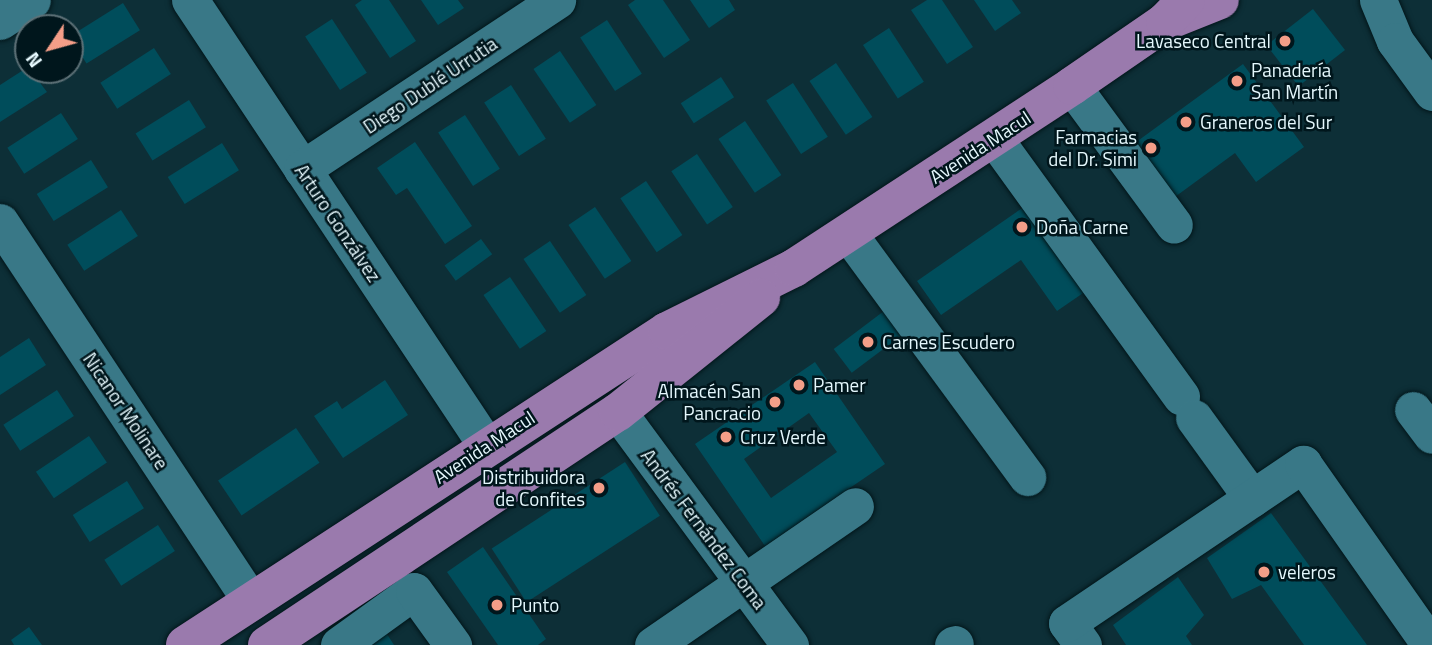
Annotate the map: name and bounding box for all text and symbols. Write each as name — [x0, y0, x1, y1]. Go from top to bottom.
north arrow — [14, 14, 84, 84]
place label: Lavaseco Central — [1136, 30, 1271, 52]
street label: Diego Dublé Urrutia — [359, 32, 501, 138]
marker: Lavaseco Central — [1277, 33, 1293, 49]
text: N — [18, 47, 49, 74]
place label: Panadería San Martín — [1251, 59, 1338, 103]
marker: Panadería San Martín — [1229, 73, 1245, 89]
street label: Avenida Macul — [925, 106, 1035, 188]
place label: Graneros del Sur — [1200, 111, 1332, 133]
marker: Graneros del Sur — [1178, 114, 1194, 130]
place label: Farmacias del Dr. Simi — [1048, 126, 1137, 170]
marker: Farmacias del Dr. Simi — [1143, 140, 1159, 156]
street label: Arturo Gonzálvez — [290, 160, 386, 286]
place label: Doña Carne — [1036, 216, 1128, 238]
marker: Doña Carne — [1014, 219, 1030, 235]
place label: Carnes Escudero — [882, 331, 1015, 353]
marker: Carnes Escudero — [860, 334, 876, 350]
street label: Nicanor Molinare — [79, 348, 173, 474]
place label: Pamer — [813, 374, 866, 396]
marker: Pamer — [791, 377, 807, 393]
place label: Almacén San Pancracio — [658, 380, 761, 424]
marker: Almacén San Pancracio — [767, 394, 783, 410]
street label: Avenida Macul — [429, 406, 539, 488]
place label: Cruz Verde — [740, 426, 826, 448]
marker: Cruz Verde — [718, 429, 734, 445]
street label: Andrés Fernández Coma — [636, 445, 772, 613]
place label: Distribuidora de Confites — [482, 466, 585, 510]
marker: Distribuidora de Confites — [591, 480, 607, 496]
place label: veleros — [1278, 561, 1336, 583]
marker: veleros — [1256, 564, 1272, 580]
place label: Punto — [511, 594, 559, 616]
marker: Punto — [489, 597, 505, 613]

